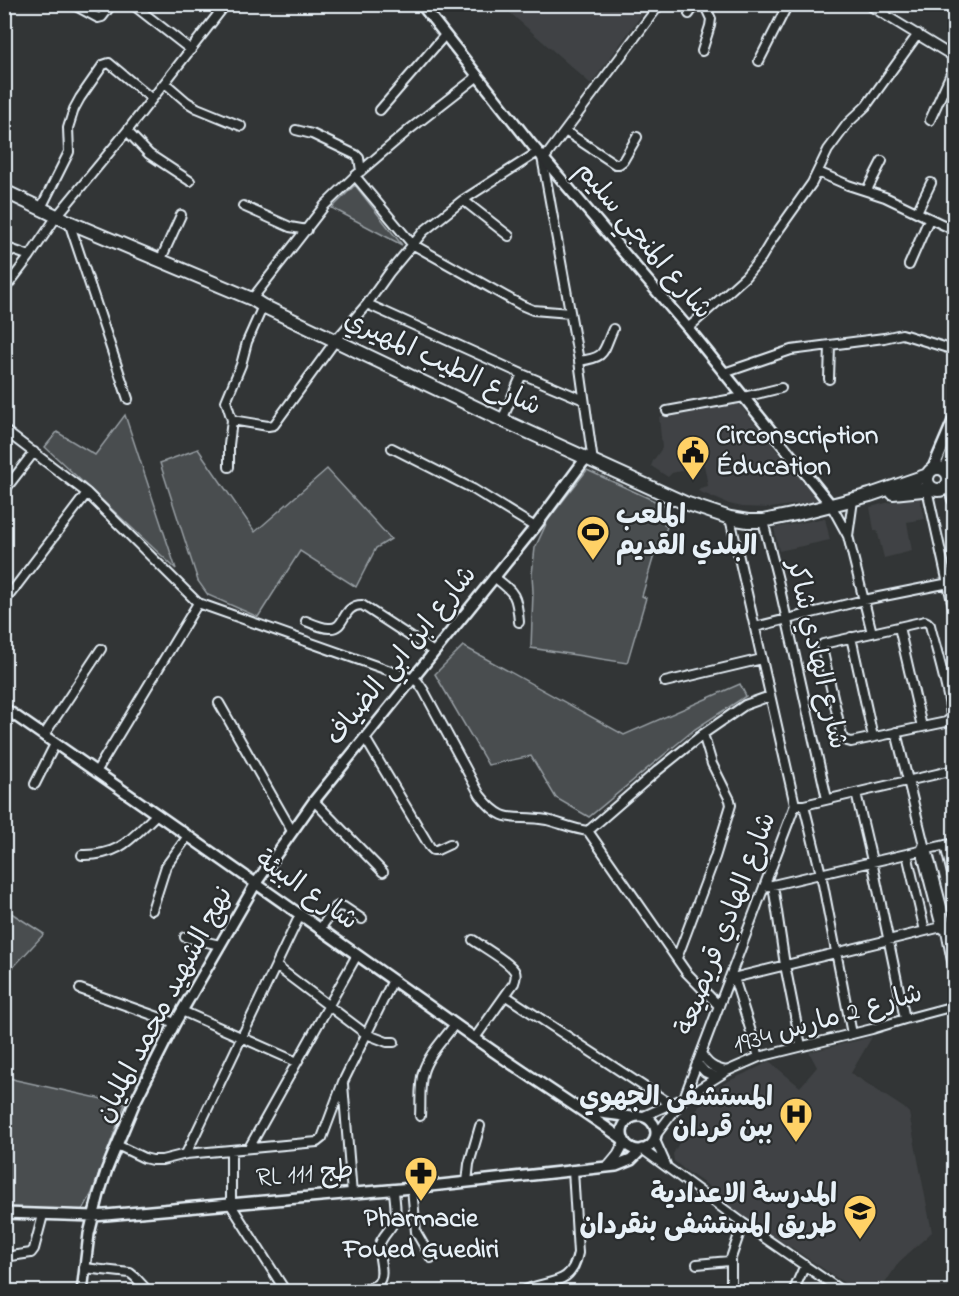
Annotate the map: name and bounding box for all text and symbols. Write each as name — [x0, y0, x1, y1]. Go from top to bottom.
street label: شارع المنجي سليم — [564, 153, 721, 329]
street label: شارع الطيب المهيري — [337, 301, 547, 427]
place label: Circonscription Éducation — [716, 417, 878, 487]
public building icon: Circonscription Éducation — [675, 434, 711, 481]
place label: الملعب البلدي القديم — [616, 497, 757, 567]
sports icon: الملعب البلدي القديم — [575, 514, 611, 561]
street label: شارع الهادي شاكر — [775, 555, 857, 753]
street label: شارع ابن ابي الضياف — [317, 558, 488, 755]
street label: شارع الهادي قريصيعة — [667, 807, 787, 1041]
street label: شارع البيئة — [246, 841, 366, 941]
street label: نهج الشهيد محمد المليان — [86, 880, 244, 1130]
street label: شارع 2 مارس 1934 — [729, 974, 927, 1066]
place label: المستشفى الجهوي ببن قردان — [579, 1079, 773, 1149]
hospital icon: المستشفى الجهوي ببن قردان — [778, 1096, 814, 1143]
street label: RL طج 111 — [254, 1151, 356, 1199]
pharmacy icon: Pharmacie Foued Guediri — [403, 1155, 439, 1202]
place label: المدرسة الاعدادية طريق المستشفى بنقردان — [579, 1176, 837, 1246]
school or university icon: المدرسة الاعدادية طريق المستشفى بنقردان — [842, 1193, 878, 1240]
place label: Pharmacie Foued Guediri — [341, 1200, 499, 1270]

